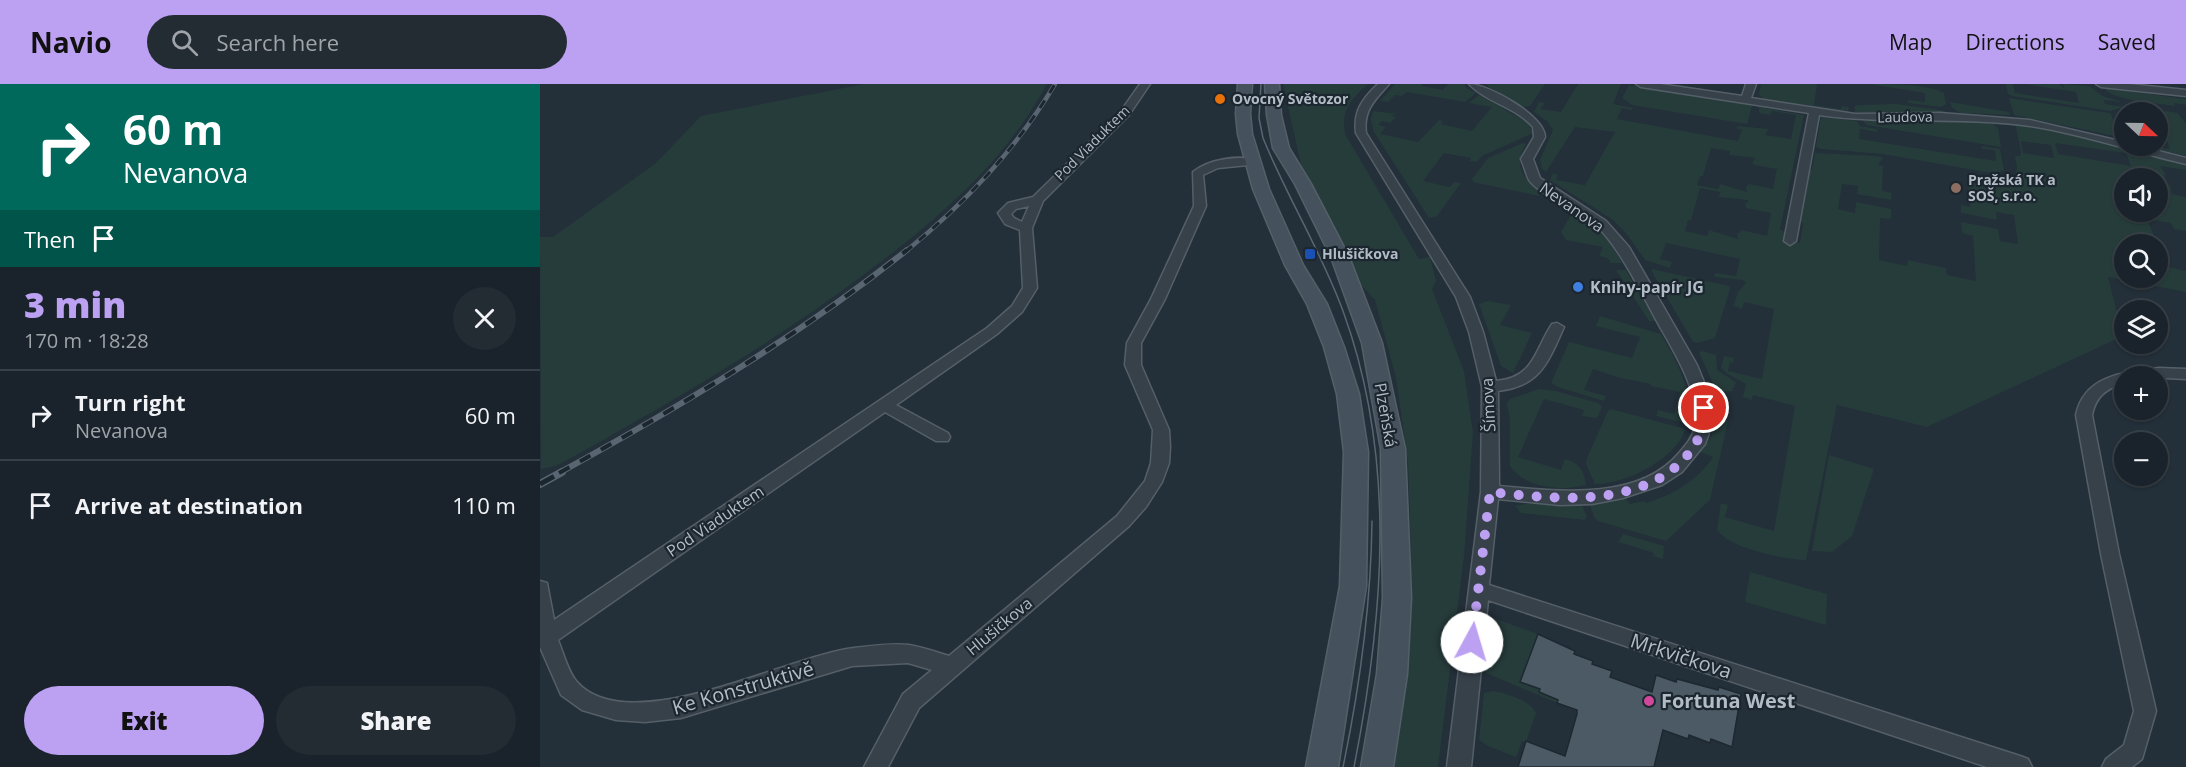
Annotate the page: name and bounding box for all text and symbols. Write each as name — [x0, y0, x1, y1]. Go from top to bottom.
search box — [147, 15, 567, 69]
text: Navio — [30, 23, 111, 61]
icon: search — [168, 26, 201, 59]
text: Search here — [216, 27, 339, 57]
text: Map — [1889, 28, 1932, 56]
text: Directions — [1965, 28, 2065, 56]
text: Saved — [2098, 28, 2156, 56]
place label: Ovocný Světozor — [1232, 89, 1349, 108]
marker: Ovocný Světozor — [1213, 92, 1227, 106]
text: 60 m — [123, 100, 223, 157]
street label: Pod Viaduktem — [1050, 101, 1133, 184]
north arrow — [2114, 102, 2168, 156]
map controls — [2114, 102, 2168, 486]
street label: Laudova — [1877, 107, 1933, 126]
icon: right — [24, 108, 102, 186]
text: Nevanova — [123, 154, 248, 191]
button: sound — [2114, 168, 2168, 222]
place label: Pražská TK a SOŠ, s.r.o. — [1968, 170, 2056, 205]
street label: Nevanova — [1535, 177, 1609, 237]
marker: Pražská TK a SOŠ, s.r.o. — [1949, 181, 1963, 195]
icon: arrive — [87, 222, 120, 255]
text: Then — [24, 224, 75, 254]
button: search — [2114, 234, 2168, 288]
place label: Hlušičkova — [1322, 244, 1398, 263]
marker: Hlušičkova — [1303, 247, 1317, 261]
place label: Knihy-papír JG — [1590, 276, 1704, 298]
text: 3 min — [24, 280, 126, 329]
marker: Knihy-papír JG — [1571, 280, 1585, 294]
button: close — [453, 287, 516, 350]
button: layers — [2114, 300, 2168, 354]
text: 170 m · 18:28 — [24, 327, 149, 354]
button: + — [2114, 366, 2168, 420]
street label: Šímova — [1476, 377, 1500, 433]
street label: Plzeňská — [1370, 381, 1402, 449]
pin — [1678, 382, 1729, 433]
text: Turn right — [75, 387, 186, 417]
icon: arrive — [1687, 391, 1720, 424]
icon: right — [24, 399, 57, 432]
text: 60 m — [465, 400, 516, 430]
text: Nevanova — [75, 417, 168, 444]
button: − — [2114, 432, 2168, 486]
street label: Pod Viaduktem — [662, 480, 768, 562]
icon: arrive — [24, 489, 57, 522]
text: Arrive at destination — [75, 490, 303, 520]
text: 110 m — [452, 490, 516, 520]
street label: Hlušičkova — [961, 592, 1037, 660]
position arrow — [1440, 610, 1504, 674]
street label: Mrkvičkova — [1627, 626, 1735, 685]
street label: Ke Konstruktivě — [669, 654, 817, 721]
button: Exit — [24, 686, 264, 755]
button: Share — [276, 686, 516, 755]
place label: Fortuna West — [1661, 687, 1796, 714]
marker: Fortuna West — [1642, 694, 1656, 708]

